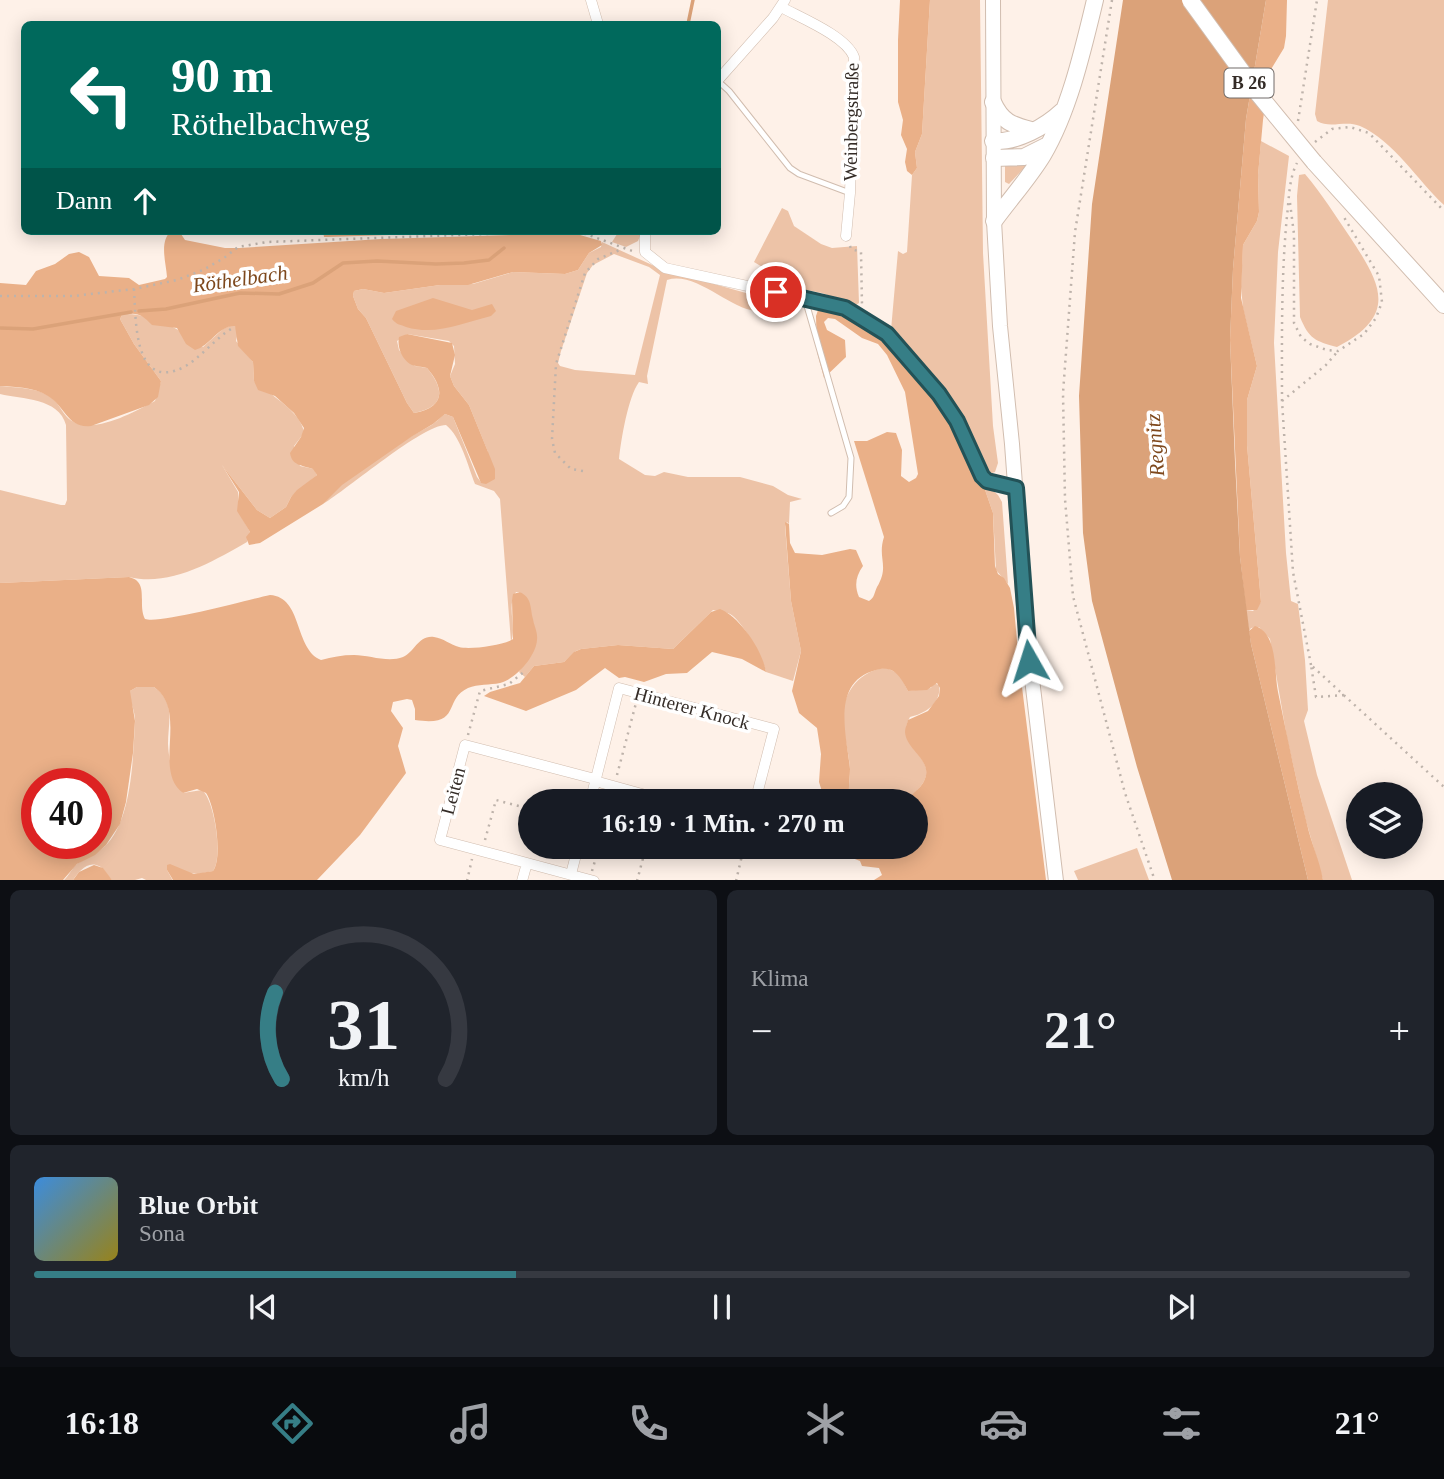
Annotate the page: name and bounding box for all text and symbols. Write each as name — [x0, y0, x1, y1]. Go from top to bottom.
text: 90 m — [171, 48, 273, 103]
icon: left — [56, 49, 147, 140]
street label: Weinbergstraße — [839, 63, 863, 181]
road number: B 26 — [1224, 68, 1274, 98]
text: Röthelbachweg — [171, 106, 370, 142]
icon: ahead — [126, 182, 164, 220]
text: Dann — [56, 186, 112, 215]
water label: Röthelbach — [190, 260, 289, 298]
pin — [746, 262, 806, 322]
icon: arrive — [757, 273, 795, 311]
water label: Regnitz — [1141, 413, 1169, 478]
position arrow — [992, 624, 1066, 698]
street label: Hinterer Knock — [632, 682, 753, 734]
street label: Leiten — [437, 764, 470, 817]
speed limit sign: 40 — [21, 768, 112, 859]
map controls — [1346, 782, 1423, 859]
button: layers — [1346, 782, 1423, 859]
text: 16:19 · 1 Min. · 270 m — [601, 809, 845, 838]
text: Klima — [751, 966, 809, 991]
text: 31 — [327, 984, 400, 1065]
text: 21° — [1044, 1002, 1117, 1059]
text: − — [751, 1010, 772, 1052]
text: + — [1389, 1010, 1410, 1052]
text: km/h — [338, 1063, 390, 1090]
text: Blue Orbit — [139, 1191, 258, 1220]
text: Sona — [139, 1221, 185, 1246]
icon: previous — [244, 1288, 282, 1326]
icon: pause — [703, 1288, 741, 1326]
icon: next — [1162, 1288, 1200, 1326]
icon: directions — [268, 1399, 317, 1448]
icon: music — [446, 1399, 495, 1448]
icon: phone — [624, 1399, 673, 1448]
icon: climate — [801, 1399, 850, 1448]
icon: car — [979, 1399, 1028, 1448]
icon: filters — [1157, 1399, 1206, 1448]
text: 16:18 — [64, 1405, 139, 1441]
text: 21° — [1335, 1405, 1380, 1441]

